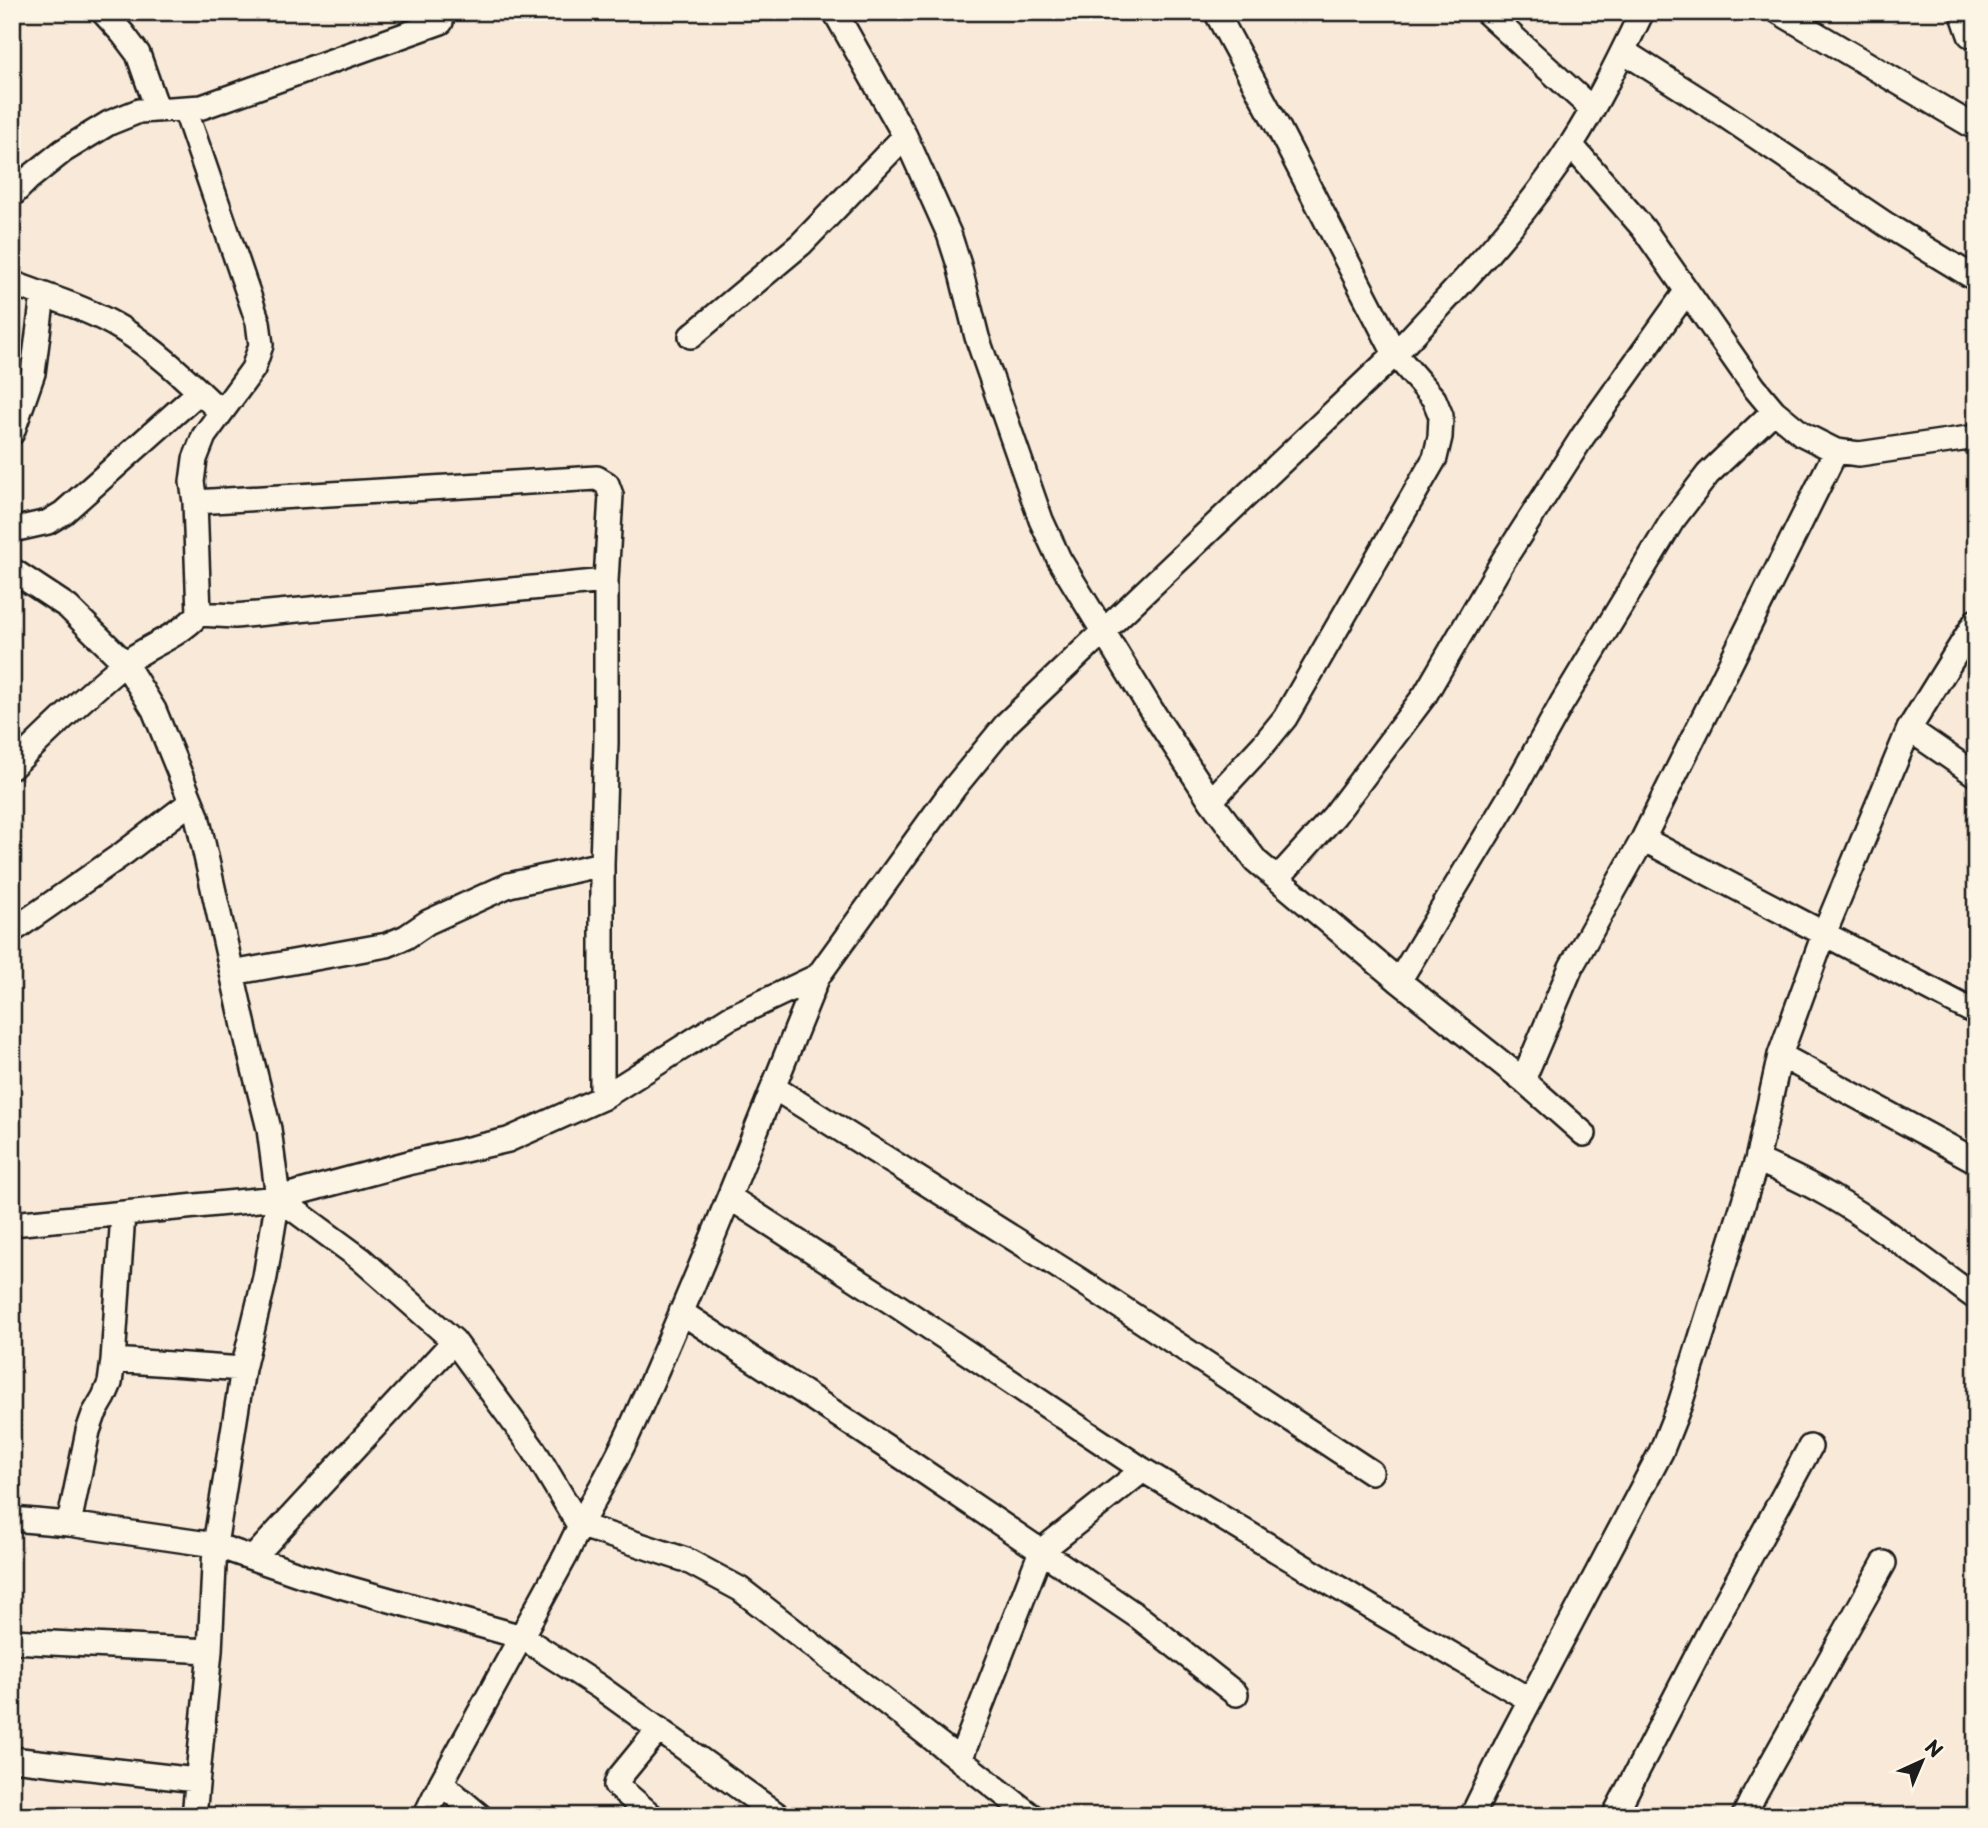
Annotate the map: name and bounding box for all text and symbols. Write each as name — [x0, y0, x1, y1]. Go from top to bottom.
north arrow — [1886, 1727, 1956, 1797]
text: N — [1919, 1733, 1950, 1763]

